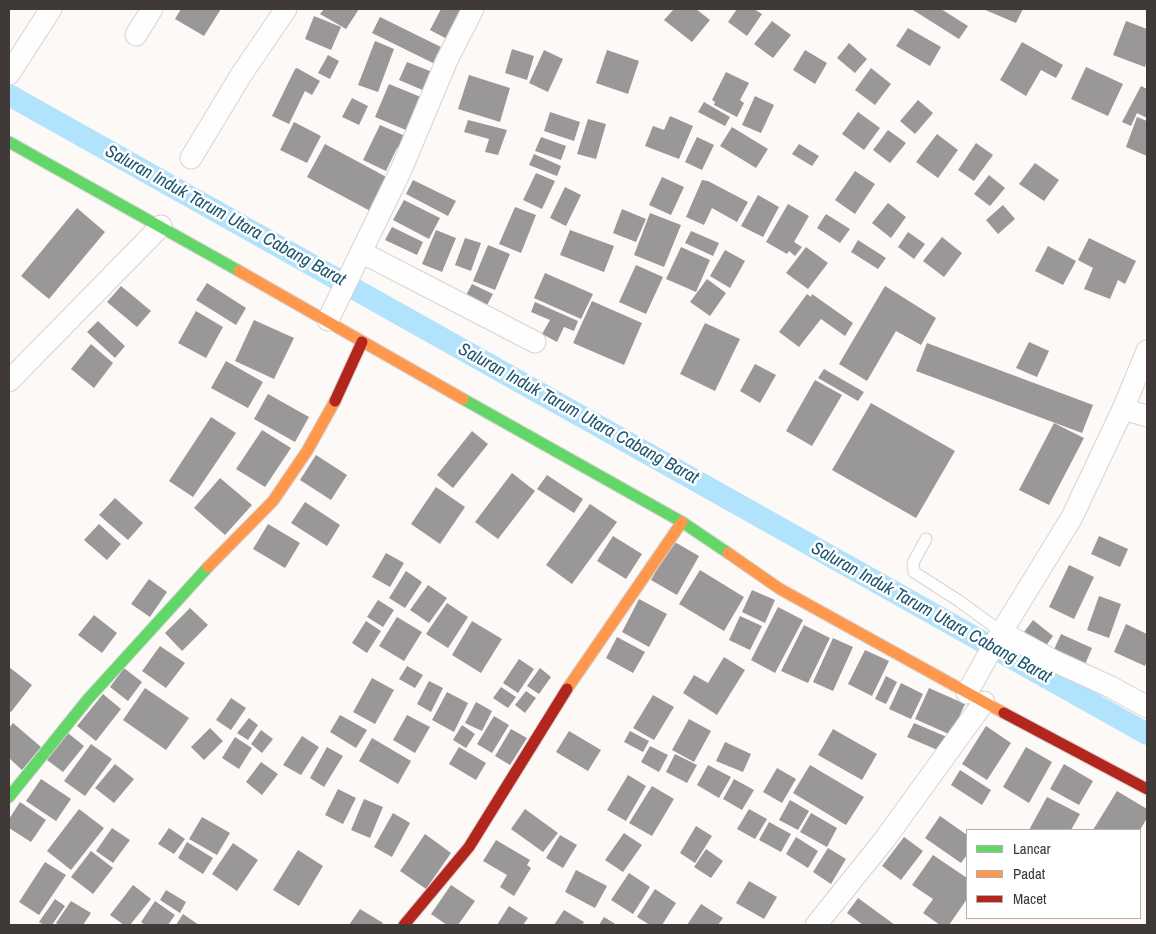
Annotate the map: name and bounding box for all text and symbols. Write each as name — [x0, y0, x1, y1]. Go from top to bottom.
water label: Saluran Induk Tarum Utara Cabang Barat — [101, 141, 349, 291]
water label: Saluran Induk Tarum Utara Cabang Barat — [454, 339, 702, 489]
water label: Saluran Induk Tarum Utara Cabang Barat — [807, 538, 1055, 688]
legend — [966, 829, 1141, 919]
text: Lancar — [1013, 838, 1051, 859]
text: Padat — [1013, 863, 1045, 884]
text: Macet — [1013, 888, 1047, 909]

